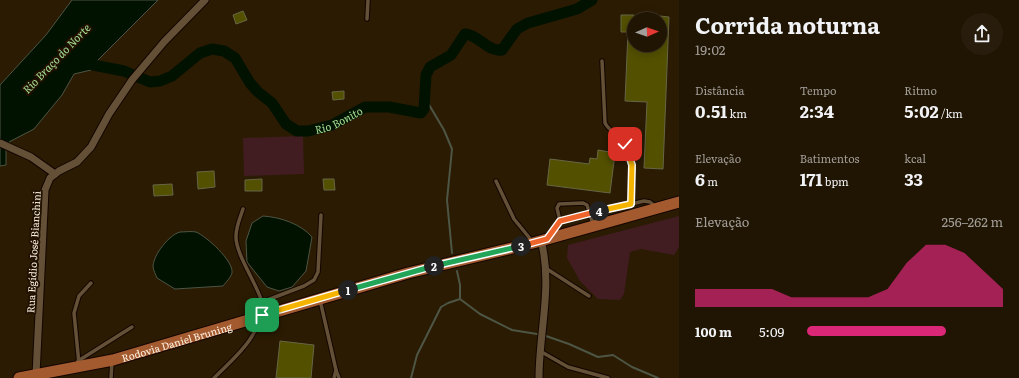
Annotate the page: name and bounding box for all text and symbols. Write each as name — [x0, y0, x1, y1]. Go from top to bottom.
text: Corrida noturna — [695, 8, 880, 41]
north arrow — [627, 12, 667, 52]
map controls — [627, 12, 667, 52]
button: share — [961, 13, 1003, 55]
water label: Rio Braço do Norte — [18, 19, 94, 97]
text: 19:02 — [695, 40, 725, 59]
text: Distância — [695, 82, 744, 98]
text: Tempo — [800, 82, 836, 98]
text: Ritmo — [904, 82, 937, 98]
text: 0.51 — [695, 98, 727, 123]
text: 2:34 — [800, 98, 834, 123]
text: 5:02 — [904, 98, 939, 123]
water label: Rio Bonito — [313, 102, 365, 137]
text: km — [727, 105, 747, 121]
text: /km — [939, 105, 963, 121]
pin — [608, 127, 642, 161]
icon: check — [614, 133, 636, 155]
text: Elevação — [695, 150, 741, 166]
text: Batimentos — [800, 150, 859, 166]
text: kcal — [904, 150, 926, 166]
text: 6 — [695, 166, 705, 191]
text: 171 — [800, 166, 823, 191]
text: 33 — [904, 166, 923, 191]
text: m — [705, 173, 718, 189]
text: bpm — [823, 173, 849, 189]
street label: Rua Egídio José Bianchini — [22, 190, 44, 313]
pin: 4 — [589, 201, 609, 221]
text: 4 — [596, 203, 602, 219]
text: Elevação — [695, 212, 749, 231]
text: 256–262 m — [941, 212, 1003, 231]
pin: 3 — [511, 236, 531, 256]
text: 3 — [518, 238, 524, 254]
pin: 2 — [424, 256, 444, 276]
text: 2 — [431, 258, 437, 274]
pin: 1 — [338, 280, 358, 300]
text: 1 — [346, 282, 350, 298]
pin — [245, 298, 279, 332]
icon: arrive — [251, 304, 273, 326]
street label: Rodovia Daniel Bruning — [120, 318, 234, 365]
text: 100 m — [695, 322, 732, 341]
text: 5:09 — [759, 322, 784, 341]

